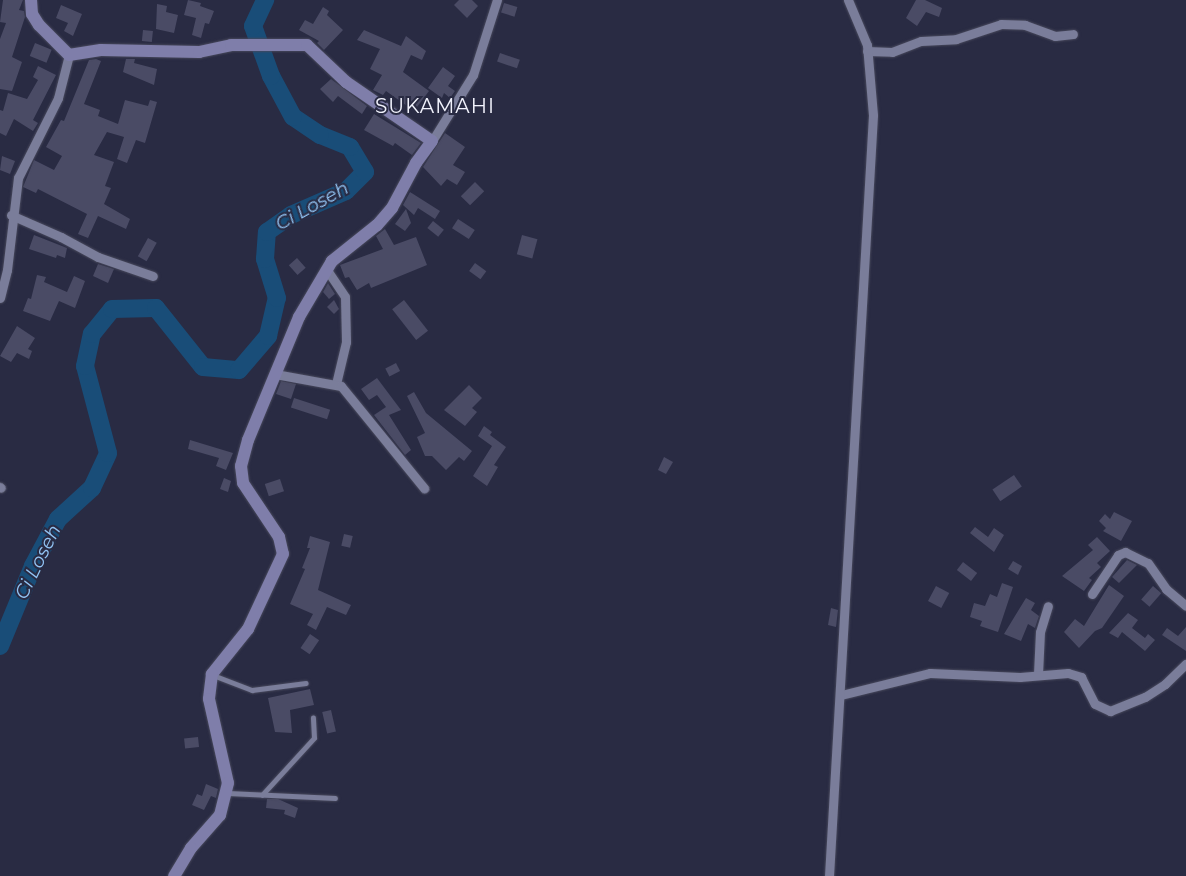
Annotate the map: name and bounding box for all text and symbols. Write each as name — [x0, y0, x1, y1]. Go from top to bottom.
district label: SUKAMAHI — [374, 94, 496, 118]
water label: Ci Loseh — [271, 177, 353, 235]
water label: Ci Loseh — [10, 521, 66, 603]

